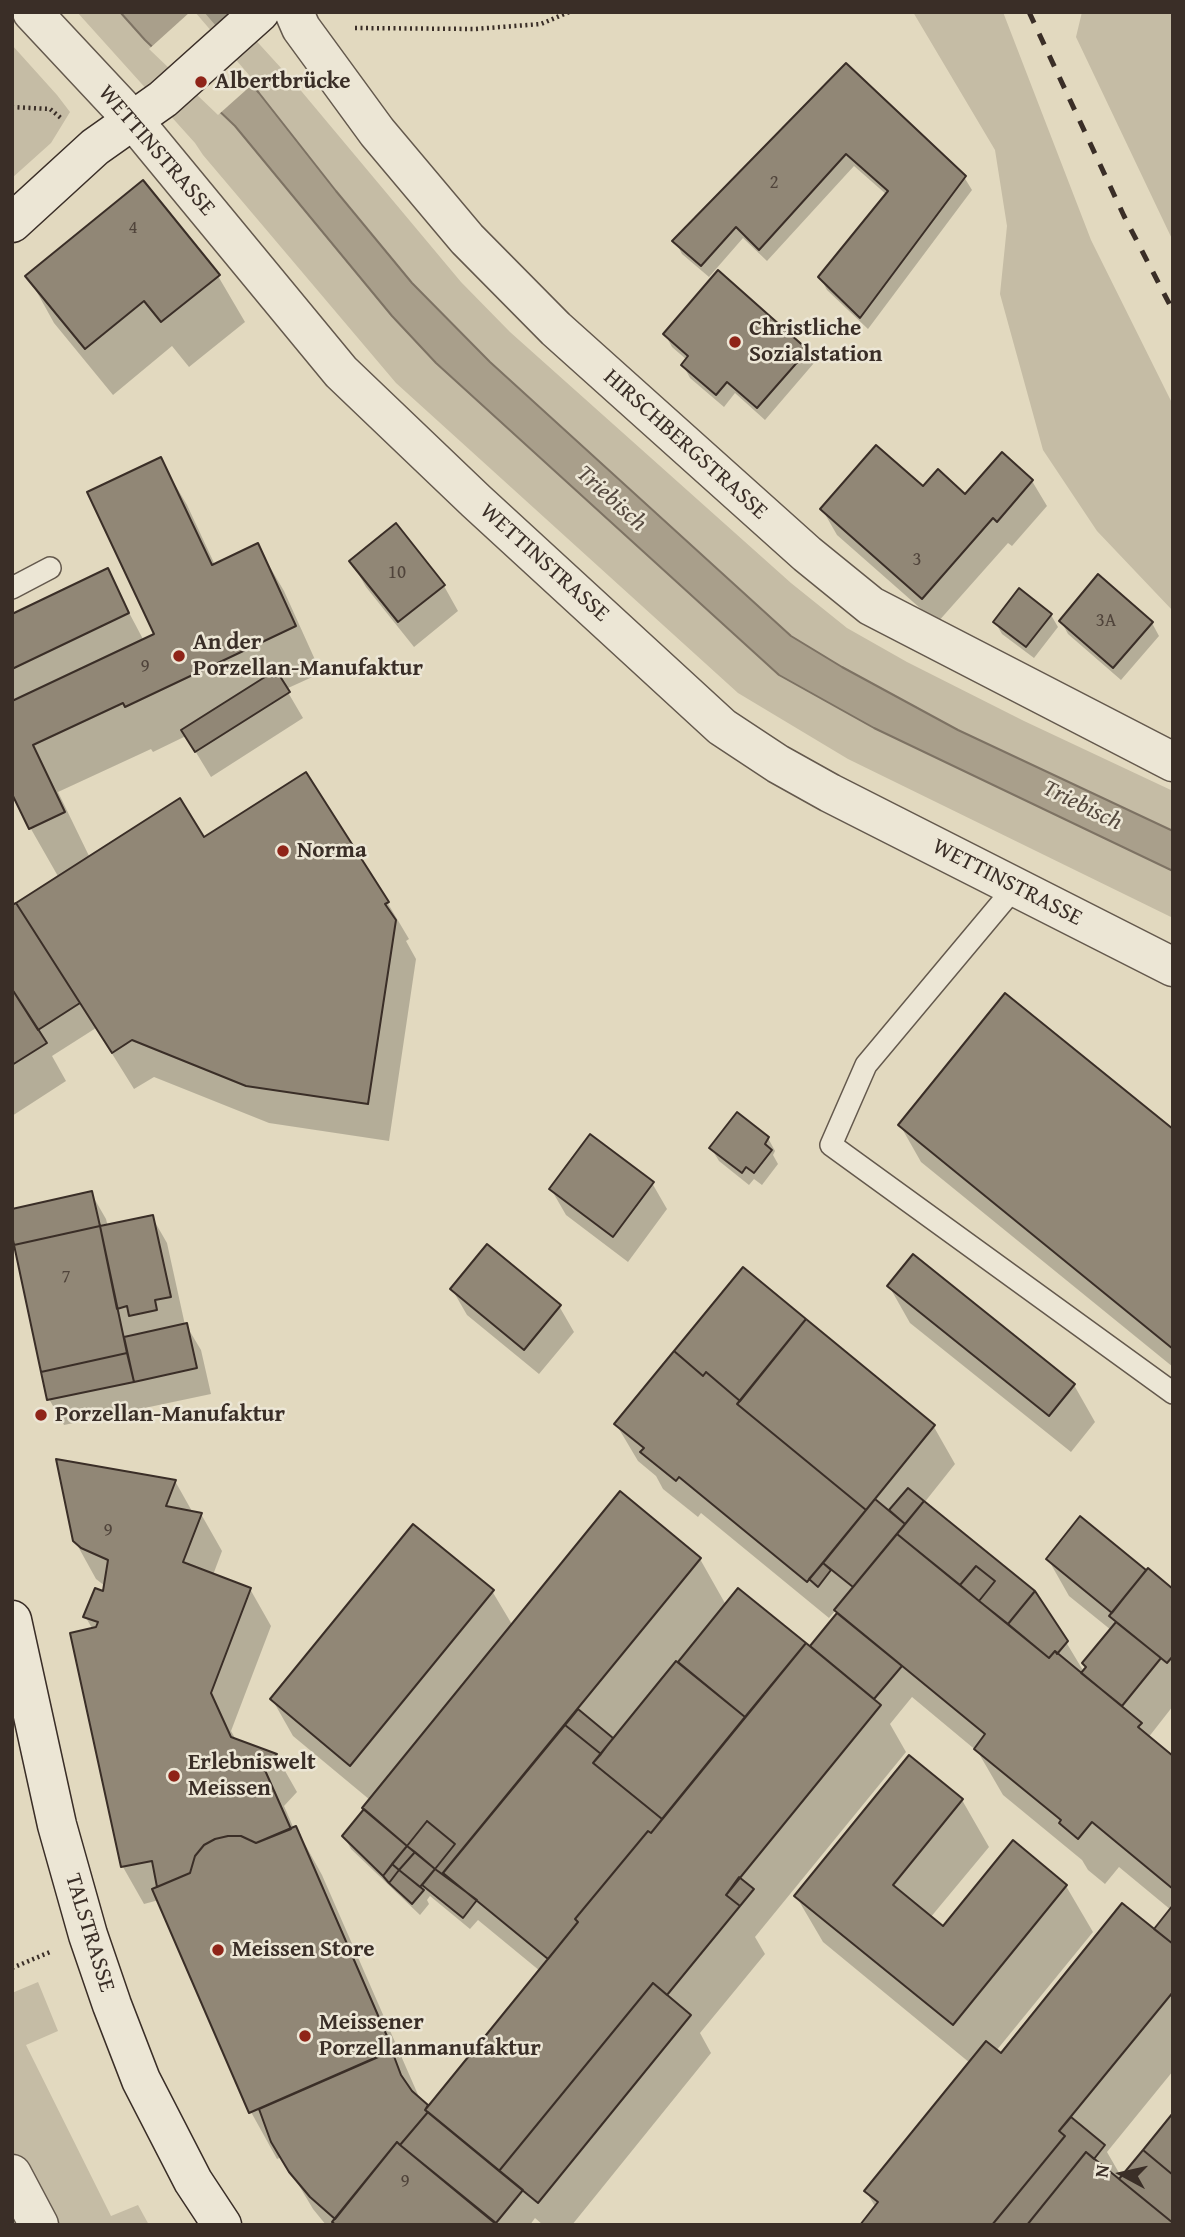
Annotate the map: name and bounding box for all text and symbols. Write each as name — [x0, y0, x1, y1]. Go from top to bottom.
place label: Albertbrücke — [215, 68, 350, 96]
marker: Albertbrücke — [193, 74, 209, 90]
street label: WETTINSTRASSE — [92, 80, 220, 222]
house number: 2 — [769, 172, 779, 194]
house number: 4 — [128, 217, 138, 239]
place label: Christliche Sozialstation — [749, 315, 882, 369]
marker: Christliche Sozialstation — [727, 334, 743, 350]
street label: HIRSCHBERGSTRASSE — [597, 364, 773, 526]
water label: Triebisch — [570, 460, 652, 538]
street label: WETTINSTRASSE — [474, 498, 614, 628]
house number: 3 — [912, 549, 922, 571]
house number: 10 — [388, 562, 406, 584]
house number: 3A — [1096, 610, 1116, 632]
place label: An der Porzellan-Manufaktur — [193, 629, 423, 683]
marker: An der Porzellan-Manufaktur — [171, 648, 187, 664]
house number: 9 — [140, 656, 150, 678]
water label: Triebisch — [1037, 774, 1127, 838]
street label: WETTINSTRASSE — [927, 833, 1087, 933]
place label: Norma — [297, 837, 367, 865]
marker: Norma — [275, 843, 291, 859]
house number: 7 — [61, 1266, 71, 1288]
place label: Porzellan-Manufaktur — [55, 1401, 285, 1429]
marker: Porzellan-Manufaktur — [33, 1407, 49, 1423]
house number: 9 — [103, 1520, 113, 1542]
place label: Erlebniswelt Meissen — [188, 1749, 316, 1803]
marker: Erlebniswelt Meissen — [166, 1768, 182, 1784]
street label: TALSTRASSE — [58, 1871, 120, 1995]
place label: Meissen Store — [232, 1936, 374, 1964]
marker: Meissen Store — [210, 1942, 226, 1958]
place label: Meissener Porzellanmanufaktur — [319, 2009, 541, 2063]
marker: Meissener Porzellanmanufaktur — [297, 2028, 313, 2044]
north arrow — [1087, 2139, 1157, 2209]
text: N — [1086, 2163, 1116, 2179]
house number: 9 — [400, 2171, 410, 2193]

